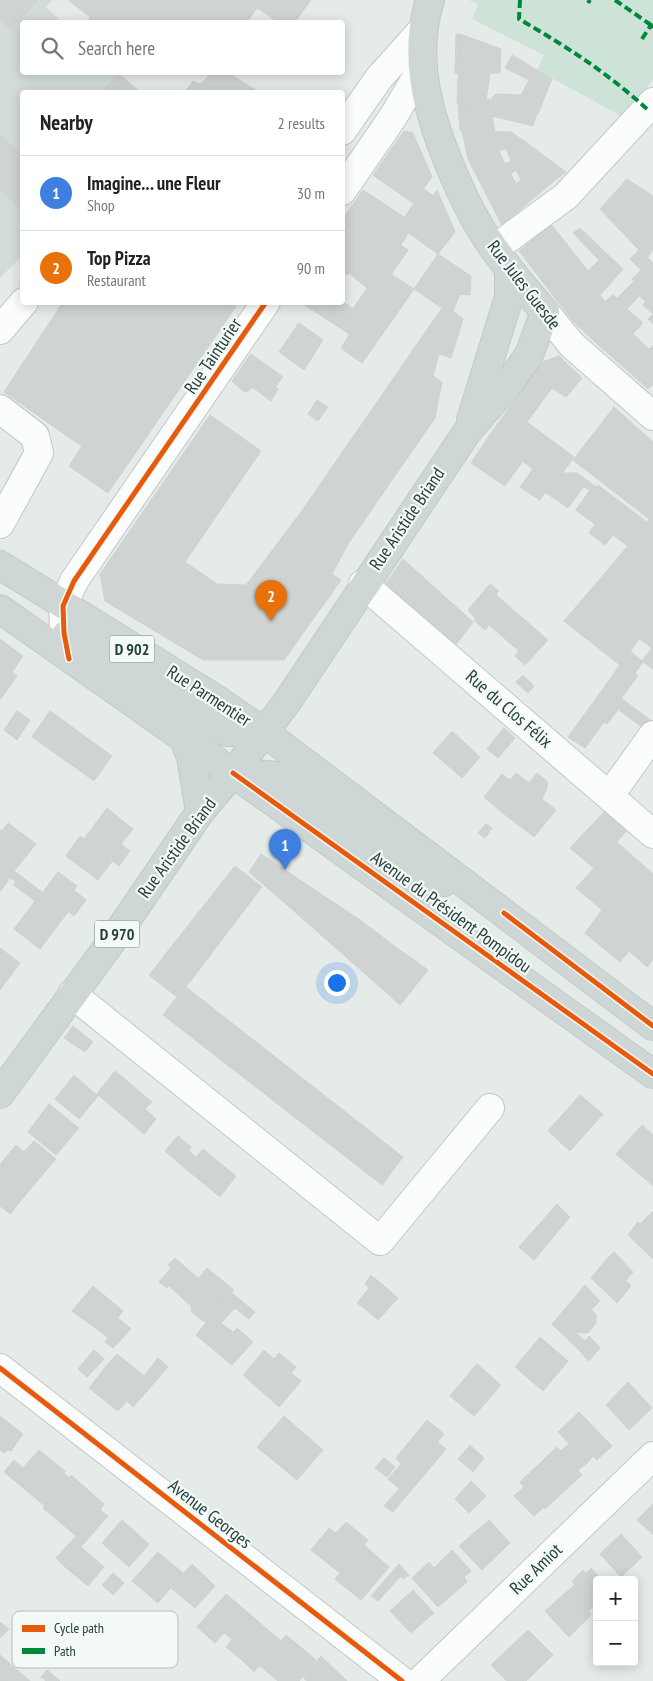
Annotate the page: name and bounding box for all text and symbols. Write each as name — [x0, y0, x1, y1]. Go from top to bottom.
search box — [20, 20, 345, 75]
icon: search — [38, 34, 66, 62]
text: Search here — [78, 36, 155, 60]
text: Nearby — [40, 109, 93, 136]
text: 2 results — [278, 113, 325, 133]
text: Imagine... une Fleur — [87, 171, 220, 195]
text: 1 — [52, 183, 60, 203]
text: 30 m — [297, 183, 325, 203]
text: Shop — [87, 195, 115, 215]
street label: Rue Jules Guesde — [482, 236, 566, 334]
text: Top Pizza — [87, 246, 151, 270]
text: 2 — [52, 258, 60, 278]
text: 90 m — [297, 258, 325, 278]
text: Restaurant — [87, 270, 146, 290]
street label: Rue Tainturier — [179, 313, 246, 398]
street label: Rue Aristide Briand — [364, 463, 449, 574]
pin: 2 — [255, 580, 287, 621]
road number: D 902 — [110, 636, 154, 662]
street label: Rue Parmentier — [163, 660, 256, 731]
street label: Rue du Clos Félix — [461, 665, 558, 753]
street label: Rue Aristide Briand — [132, 793, 221, 903]
pin: 1 — [269, 829, 301, 870]
street label: Avenue du Président Pompidou — [367, 846, 536, 978]
road number: D 970 — [94, 921, 140, 948]
your location — [324, 970, 350, 996]
street label: Avenue Georges — [164, 1474, 257, 1553]
street label: Rue Amiot — [505, 1538, 567, 1599]
map controls — [593, 1576, 638, 1666]
button: + — [593, 1576, 638, 1621]
legend — [12, 1611, 178, 1668]
text: Cycle path — [54, 1619, 104, 1637]
button: − — [593, 1621, 638, 1666]
text: Path — [54, 1642, 76, 1660]

